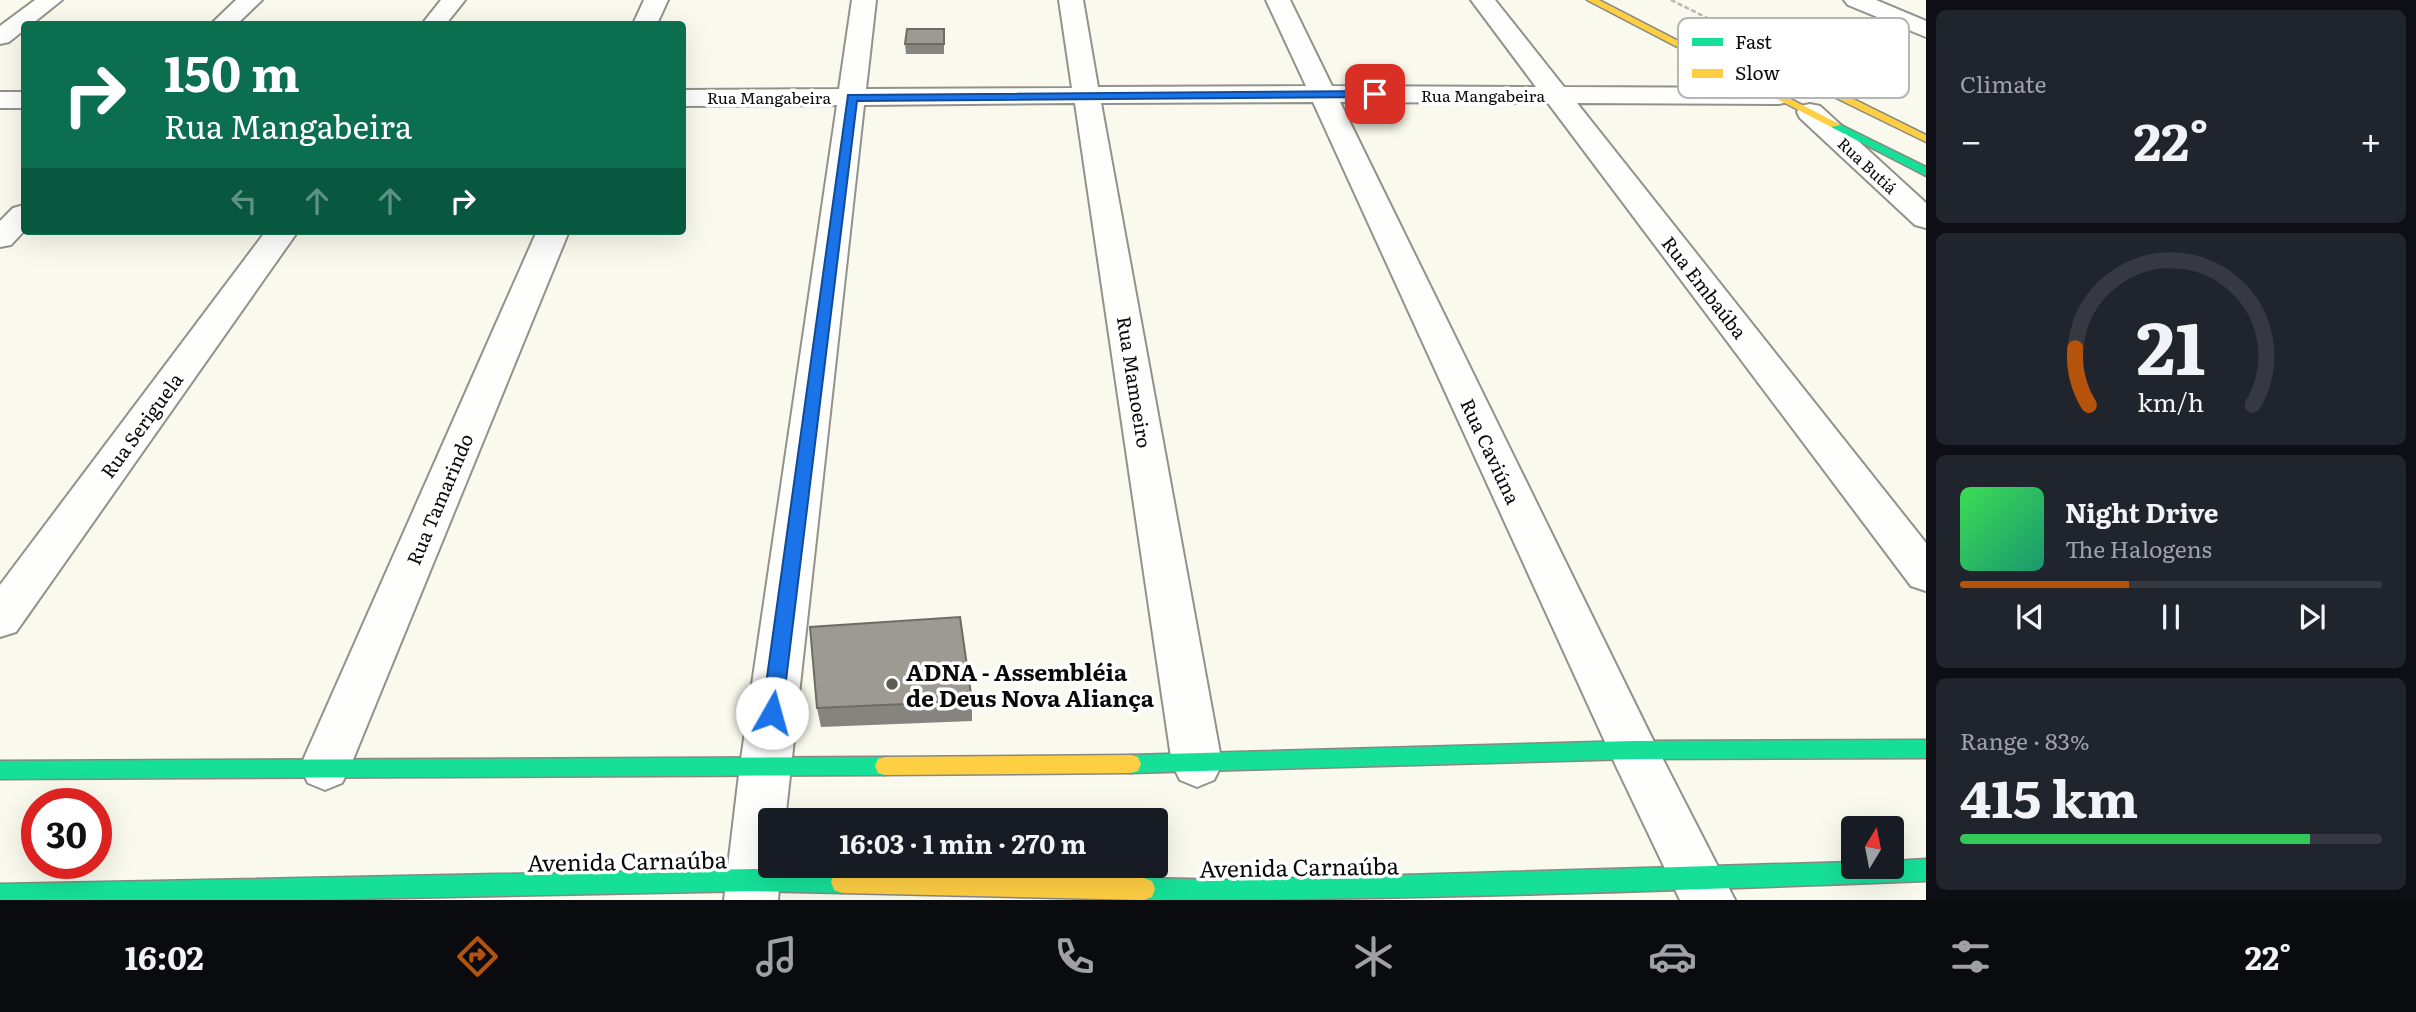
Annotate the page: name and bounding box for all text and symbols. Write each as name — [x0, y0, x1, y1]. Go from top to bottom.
legend — [1678, 18, 1909, 98]
text: Fast — [1735, 27, 1772, 55]
text: 150 m — [164, 34, 300, 107]
icon: right — [49, 49, 140, 140]
text: Slow — [1735, 58, 1780, 86]
pin — [1345, 64, 1405, 124]
text: Climate — [1960, 66, 2046, 100]
icon: arrive — [1356, 75, 1394, 113]
street label: Rua Mangabeira — [1421, 83, 1545, 107]
street label: Rua Mangabeira — [707, 85, 831, 109]
text: 22° — [2133, 100, 2209, 177]
text: Rua Mangabeira — [164, 101, 412, 149]
text: − — [1960, 110, 1982, 167]
text: + — [2360, 110, 2382, 167]
street label: Rua Butiá — [1833, 131, 1903, 199]
icon: left — [225, 182, 263, 220]
icon: ahead — [298, 182, 336, 220]
icon: ahead — [371, 182, 409, 220]
icon: right — [444, 182, 482, 220]
street label: Rua Embaúba — [1656, 230, 1755, 345]
text: 21 — [2136, 289, 2206, 397]
street label: Rua Mamoeiro — [1111, 314, 1159, 450]
street label: Rua Seriguela — [93, 366, 189, 483]
text: km/h — [2138, 383, 2204, 420]
street label: Rua Caviúna — [1454, 393, 1528, 509]
street label: Rua Tamarindo — [399, 429, 479, 569]
text: Night Drive — [2065, 492, 2219, 531]
text: The Halogens — [2065, 531, 2212, 565]
icon: previous — [2011, 598, 2049, 636]
icon: pause — [2152, 598, 2190, 636]
icon: next — [2293, 598, 2331, 636]
place label: ADNA - Assembléia de Deus Nova Aliança — [906, 654, 1155, 714]
position arrow — [735, 676, 809, 750]
marker: ADNA - Assembléia de Deus Nova Aliança — [884, 676, 900, 692]
text: Range · 83% — [1960, 723, 2090, 757]
text: 415 km — [1960, 757, 2138, 834]
speed limit sign: 30 — [21, 788, 112, 879]
north arrow — [1841, 816, 1904, 878]
map controls — [1841, 816, 1904, 879]
text: 16:03 · 1 min · 270 m — [840, 823, 1086, 862]
street label: Avenida Carnaúba — [527, 841, 728, 879]
street label: Avenida Carnaúba — [1199, 847, 1400, 885]
text: 16:02 — [125, 932, 204, 980]
icon: directions — [453, 932, 502, 981]
icon: music — [752, 932, 801, 981]
icon: phone — [1050, 932, 1099, 981]
icon: climate — [1349, 932, 1398, 981]
icon: car — [1648, 932, 1697, 981]
icon: filters — [1946, 932, 1995, 981]
text: 22° — [2245, 932, 2291, 980]

